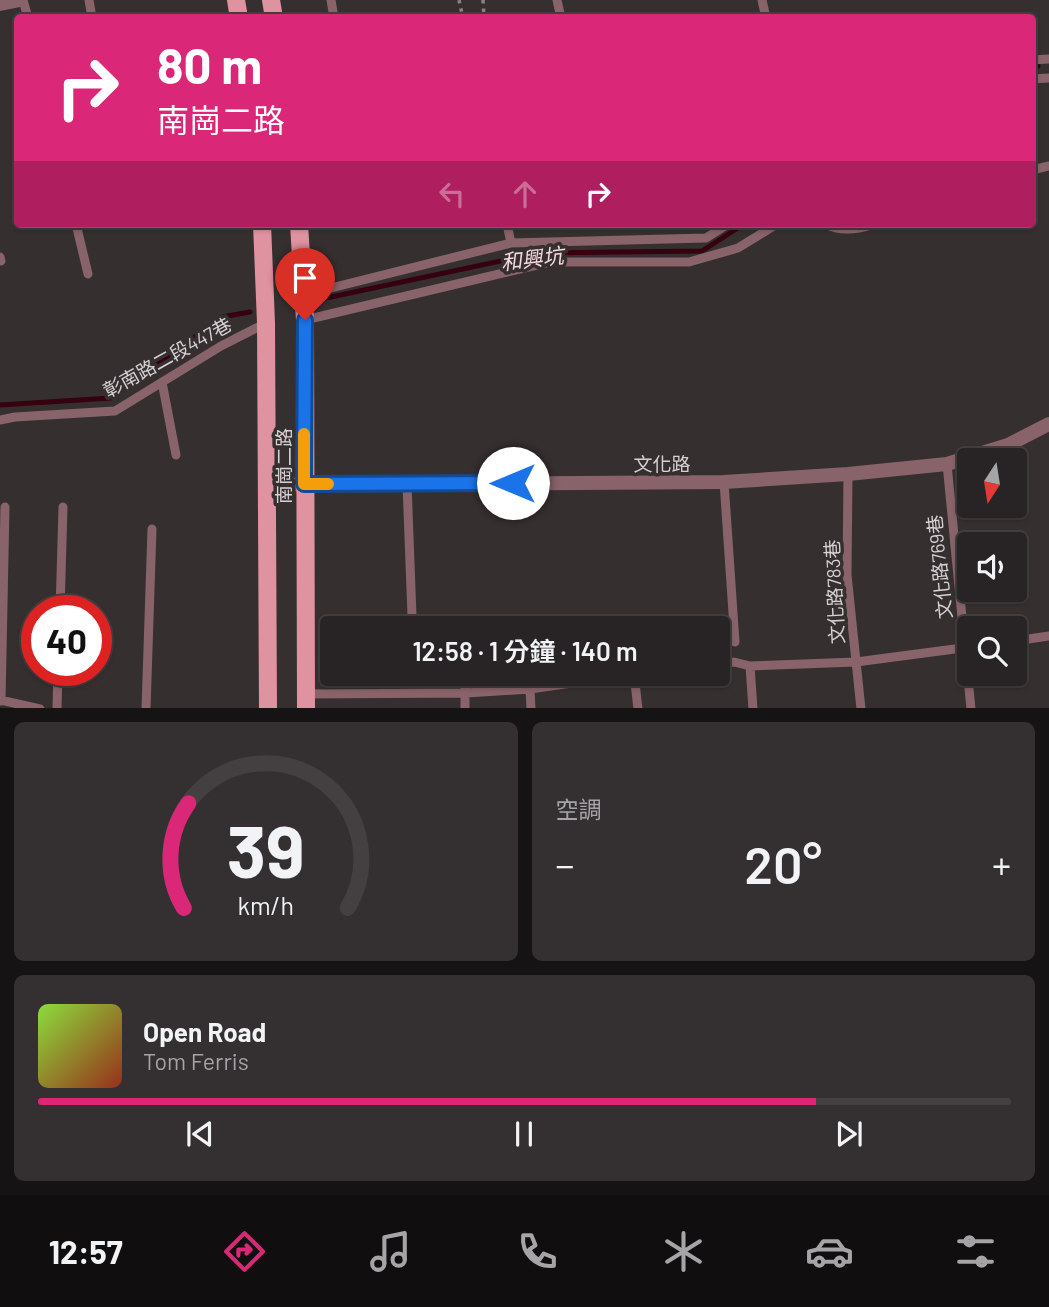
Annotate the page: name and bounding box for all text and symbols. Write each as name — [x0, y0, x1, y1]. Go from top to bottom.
text: 80 m — [157, 35, 262, 94]
icon: right — [42, 42, 133, 133]
text: 南崗二路 — [157, 100, 285, 138]
icon: left — [433, 175, 471, 213]
icon: ahead — [506, 175, 544, 213]
icon: right — [579, 175, 617, 213]
water label: 和興坑 — [499, 241, 568, 274]
pin — [275, 248, 335, 320]
icon: arrive — [286, 259, 324, 297]
street label: 彰南路二段447巷 — [99, 312, 235, 402]
street label: 南崗二路 — [272, 428, 295, 504]
position arrow — [476, 446, 550, 520]
north arrow — [957, 448, 1027, 518]
map controls — [957, 448, 1027, 686]
street label: 文化路 — [633, 452, 691, 475]
street label: 文化路769巷 — [922, 514, 956, 620]
button: sound — [957, 532, 1027, 602]
street label: 文化路783巷 — [820, 539, 848, 645]
speed limit sign: 40 — [21, 595, 112, 686]
button: search — [957, 616, 1027, 686]
text: 12:58 · 1 分鐘 · 140 m — [412, 635, 638, 666]
text: 空調 — [556, 795, 602, 823]
text: 39 — [227, 805, 305, 893]
text: 20° — [744, 832, 822, 894]
text: − — [556, 841, 575, 887]
text: + — [992, 841, 1011, 887]
text: km/h — [237, 889, 294, 919]
text: Open Road — [143, 1016, 266, 1047]
text: Tom Ferris — [143, 1047, 249, 1075]
icon: previous — [181, 1115, 219, 1153]
icon: pause — [505, 1115, 543, 1153]
icon: next — [830, 1115, 868, 1153]
icon: directions — [220, 1227, 269, 1276]
icon: music — [366, 1227, 415, 1276]
icon: phone — [513, 1227, 562, 1276]
icon: climate — [659, 1227, 708, 1276]
icon: car — [805, 1227, 854, 1276]
icon: filters — [951, 1227, 1000, 1276]
text: 12:57 — [49, 1232, 123, 1270]

